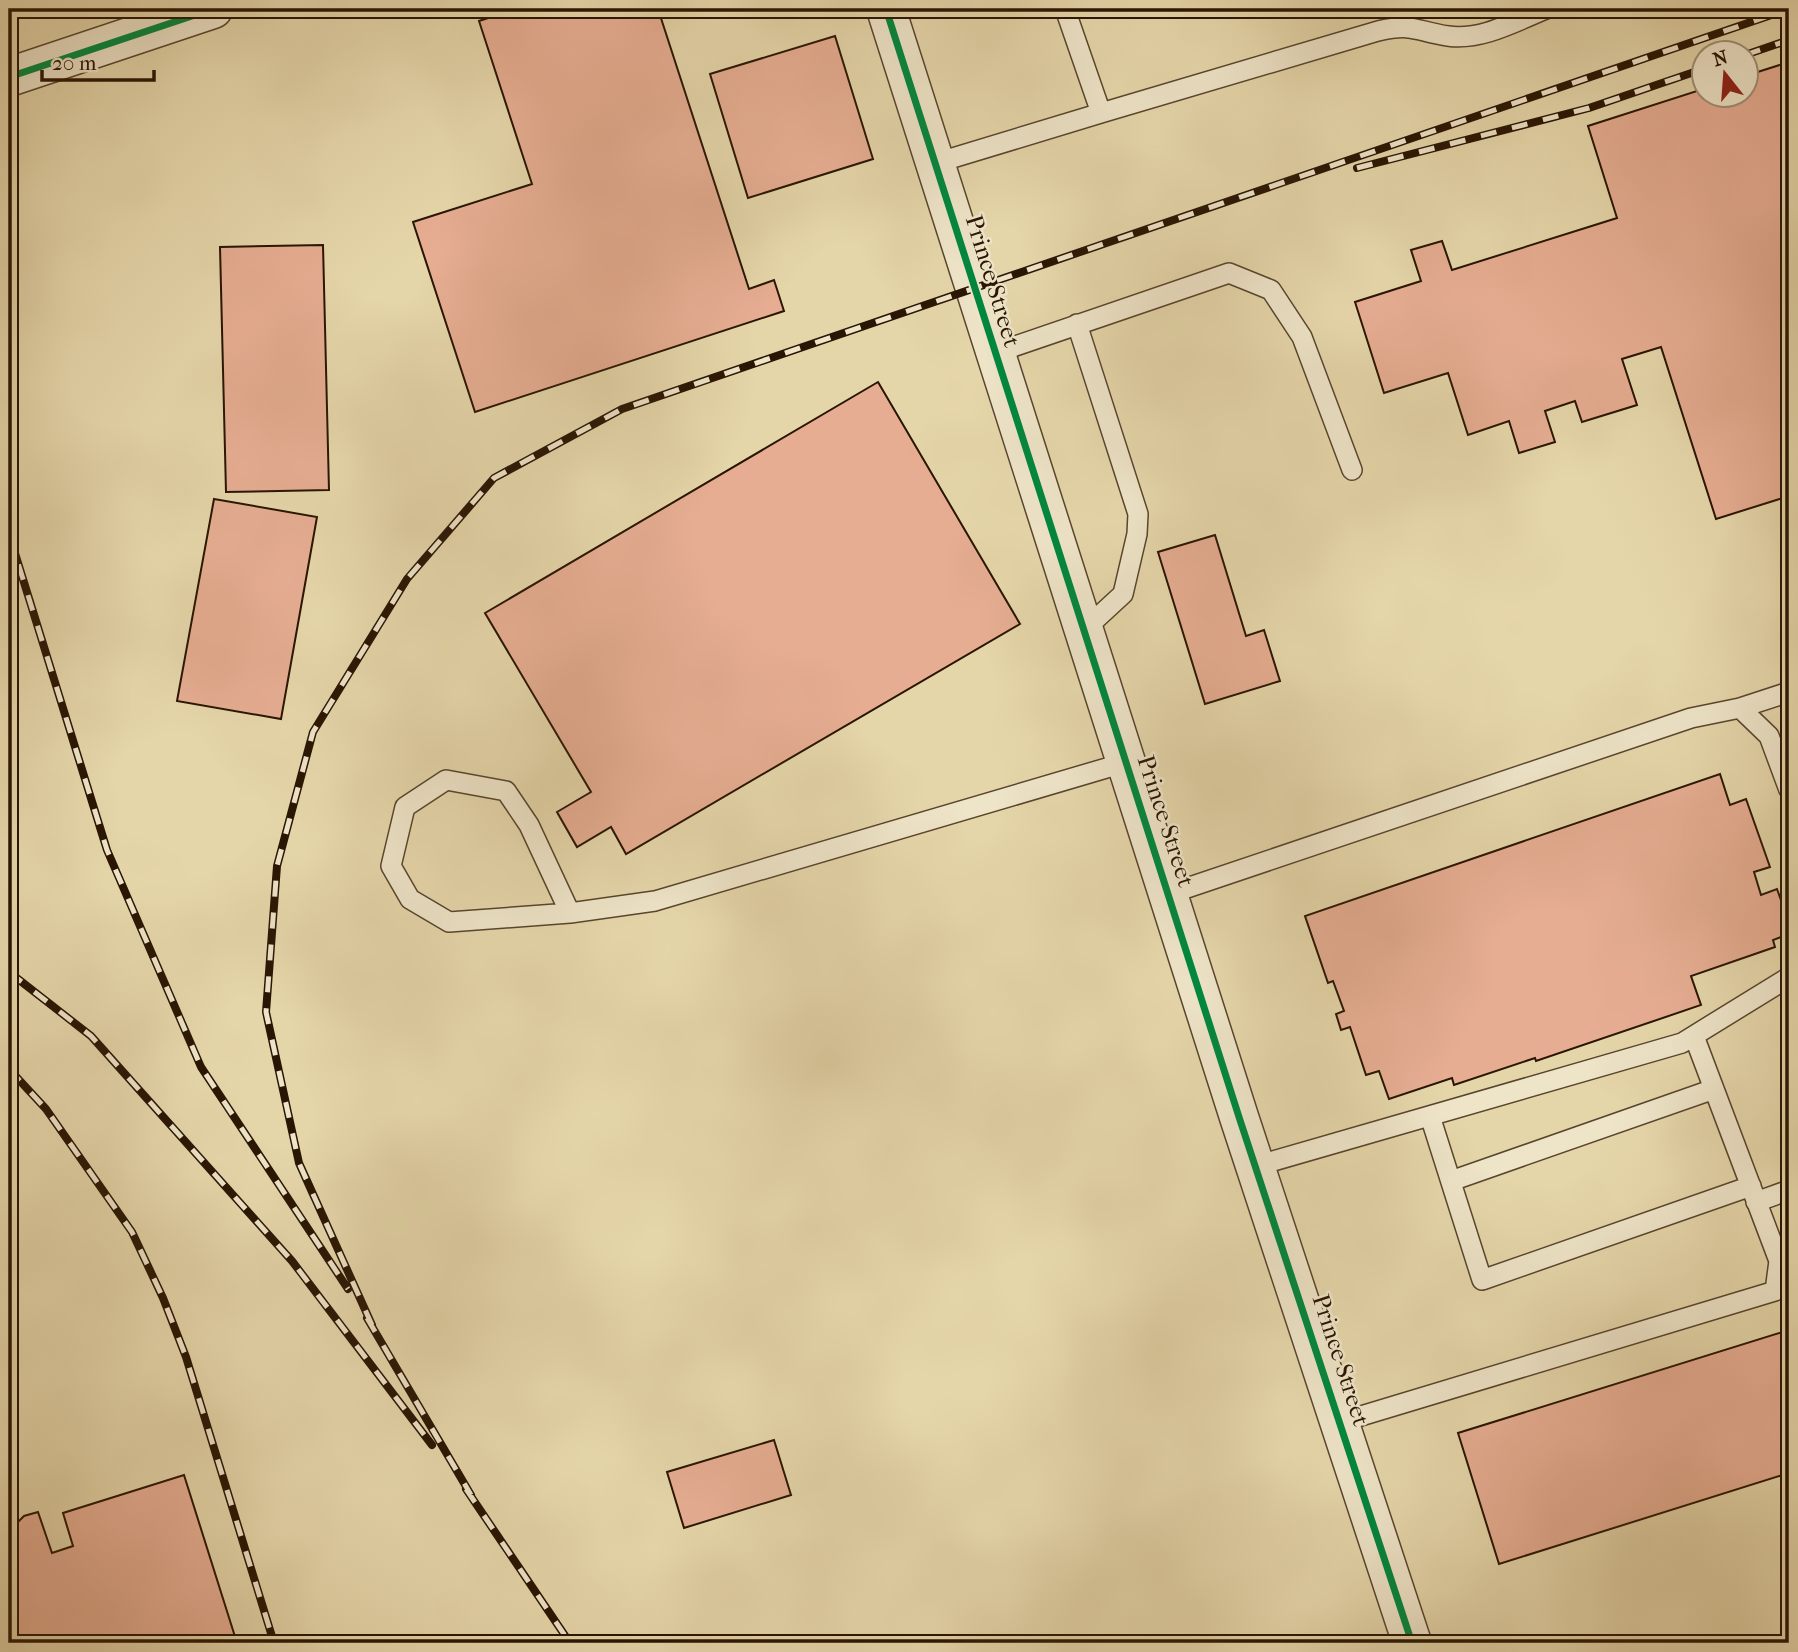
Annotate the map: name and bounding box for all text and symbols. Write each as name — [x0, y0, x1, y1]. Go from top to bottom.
scale bar — [42, 38, 154, 82]
north arrow — [1689, 38, 1759, 108]
text: N — [1710, 46, 1731, 71]
text: 20 m — [52, 51, 97, 75]
street label: Prince Street — [960, 212, 1026, 351]
street label: Prince Street — [1132, 752, 1201, 891]
street label: Prince Street — [1307, 1291, 1376, 1430]

